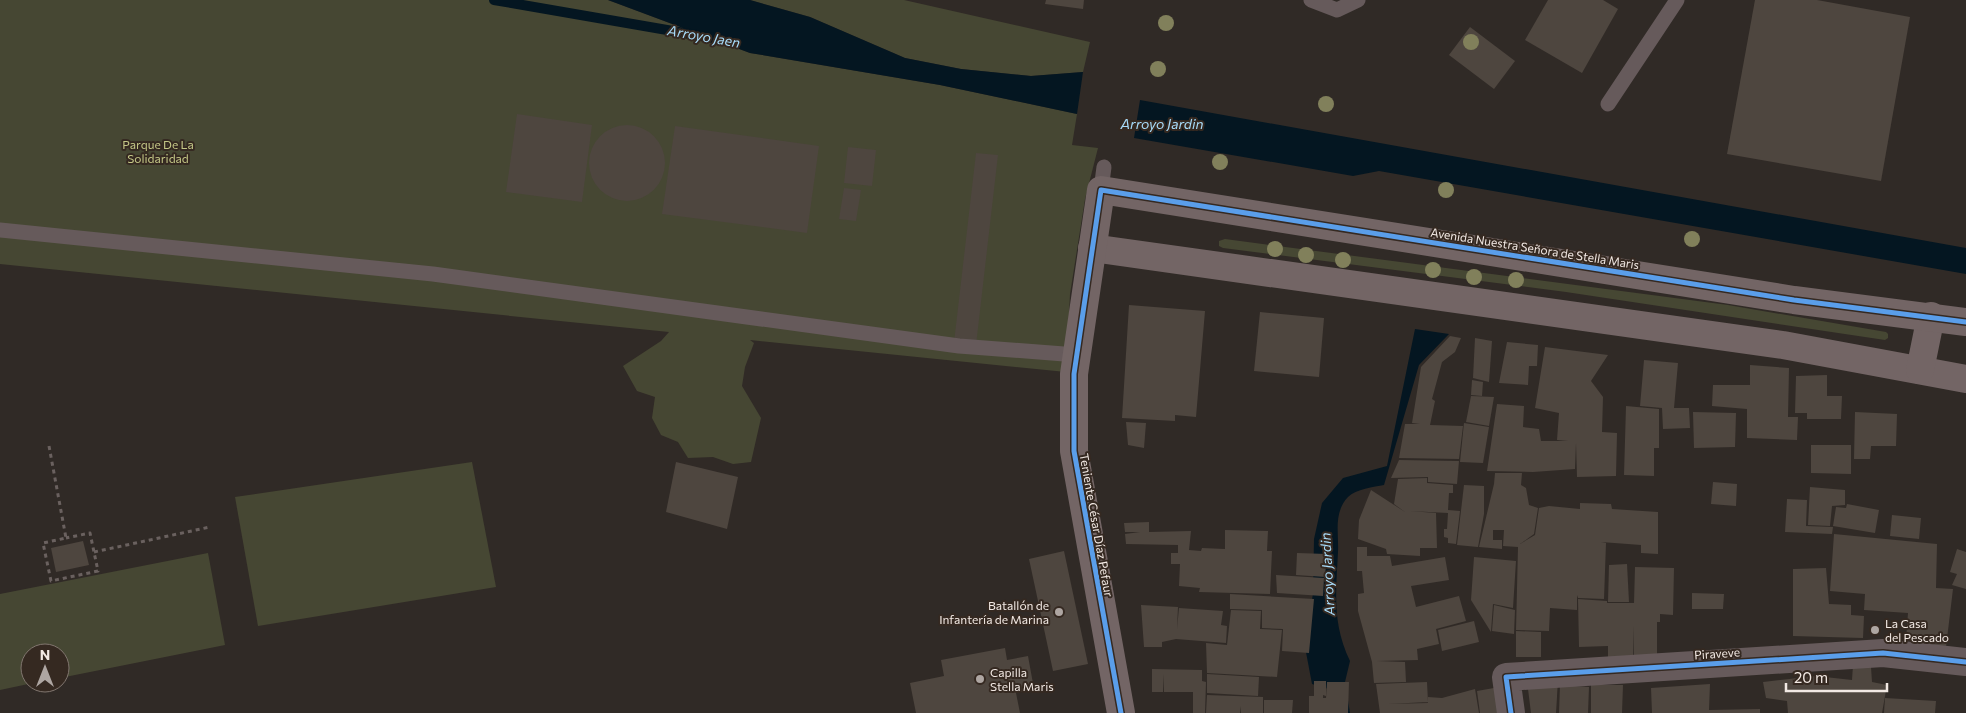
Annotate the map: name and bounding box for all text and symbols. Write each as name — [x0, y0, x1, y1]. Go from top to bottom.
water label: Arroyo Jaen — [665, 21, 742, 51]
water label: Arroyo Jardin — [1119, 115, 1204, 132]
park label: Parque De La Solidaridad — [122, 137, 194, 165]
street label: Avenida Nuestra Señora de Stella Maris — [1430, 225, 1640, 271]
street label: Teniente César Díaz Pefaur — [1077, 452, 1117, 598]
water label: Arroyo Jardin — [1316, 532, 1338, 617]
place label: Batallón de Infantería de Marina — [939, 598, 1049, 626]
marker: Batallón de Infantería de Marina — [1053, 606, 1065, 618]
place label: La Casa del Pescado — [1885, 616, 1949, 644]
marker: La Casa del Pescado — [1869, 624, 1881, 636]
north arrow — [20, 643, 70, 693]
street label: Piraveve — [1694, 644, 1740, 662]
text: N — [40, 646, 50, 663]
scale bar — [1786, 660, 1887, 692]
place label: Capilla Stella Maris — [990, 665, 1054, 693]
text: 20 m — [1794, 668, 1828, 686]
marker: Capilla Stella Maris — [974, 673, 986, 685]

